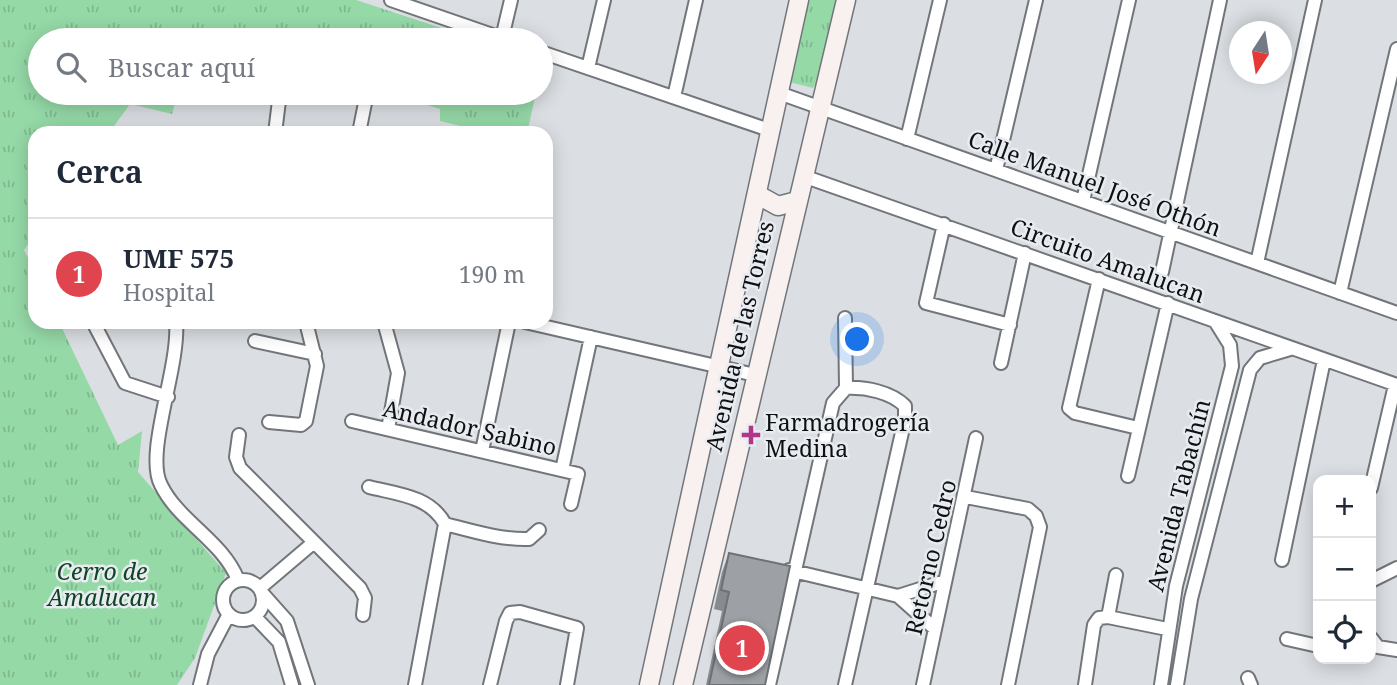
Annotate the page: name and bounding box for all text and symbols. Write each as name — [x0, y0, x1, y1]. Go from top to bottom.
north arrow — [1229, 21, 1292, 84]
search box — [28, 28, 553, 105]
icon: search — [52, 48, 90, 86]
text: Buscar aquí — [108, 49, 255, 85]
street label: Calle Manuel José Othón — [964, 122, 1226, 244]
text: Cerca — [56, 151, 143, 192]
street label: Circuito Amalucan — [1006, 210, 1210, 310]
street label: Avenida de las Torres — [697, 218, 781, 454]
text: UMF 575 — [123, 240, 234, 276]
text: 1 — [73, 258, 86, 290]
text: 190 m — [459, 258, 525, 290]
text: Hospital — [123, 276, 215, 308]
your location — [840, 322, 874, 356]
street label: Andador Sabino — [380, 391, 560, 463]
street label: Avenida Tabachín — [1139, 395, 1217, 595]
place label: Farmadrogería Medina — [765, 406, 930, 464]
marker: Farmadrogería Medina — [743, 427, 759, 443]
map controls — [1313, 475, 1376, 664]
button: + — [1313, 475, 1376, 538]
street label: Retorno Cedro — [897, 476, 963, 638]
button: − — [1313, 538, 1376, 601]
park label: Cerro de Amalucan — [45, 555, 157, 613]
button: locate — [1313, 601, 1376, 664]
pin: 1 — [719, 622, 765, 674]

